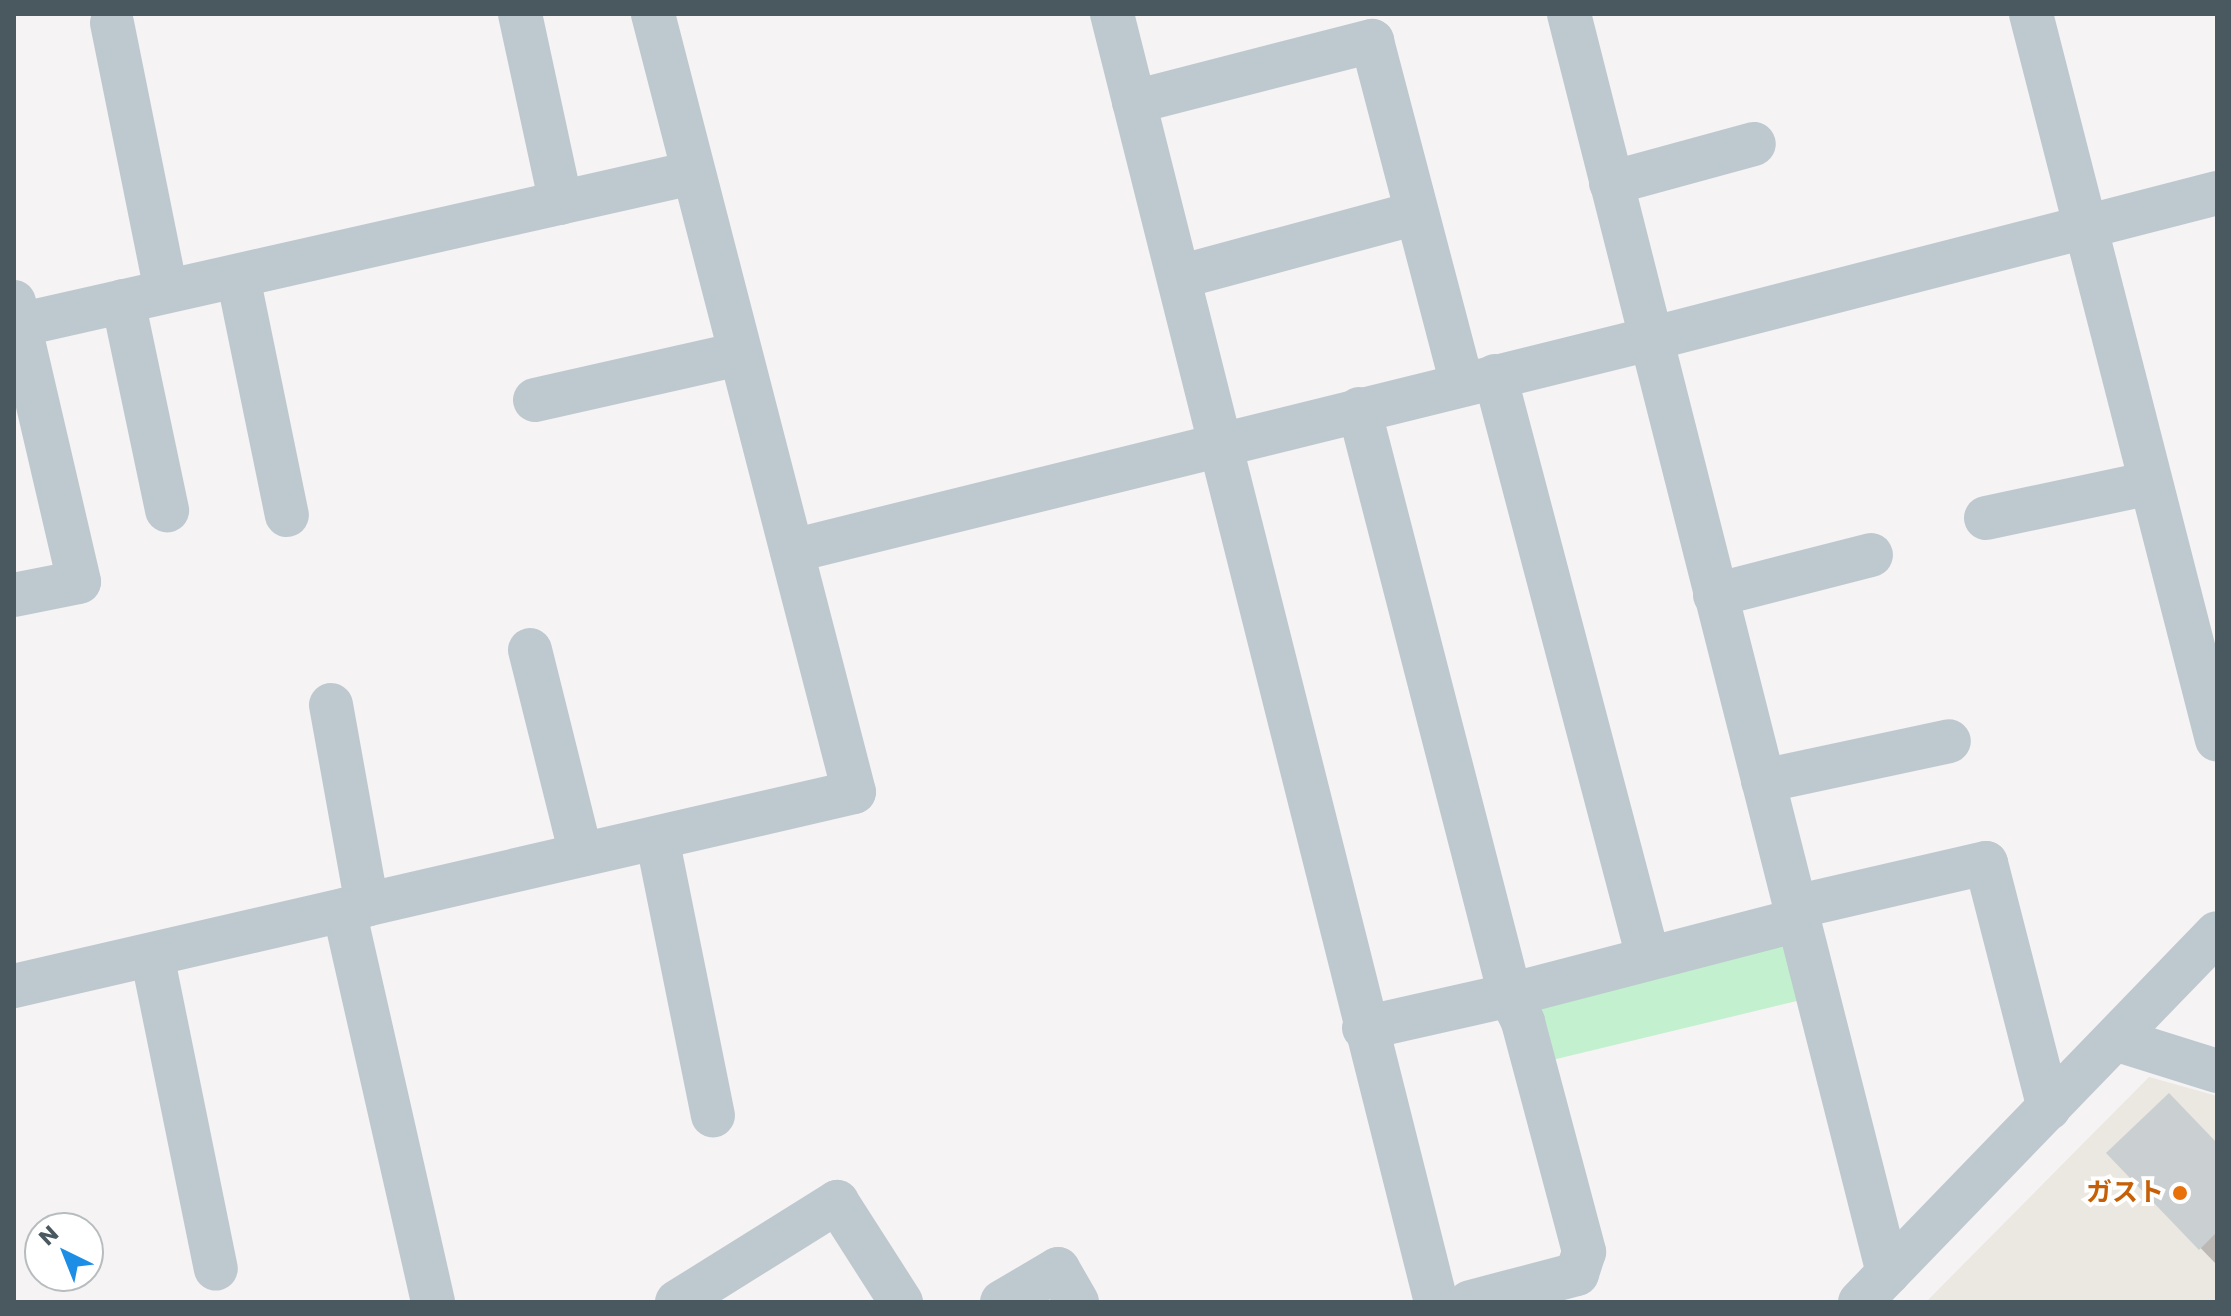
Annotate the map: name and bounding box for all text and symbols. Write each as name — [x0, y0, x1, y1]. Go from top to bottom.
place label: ガスト — [2086, 1177, 2164, 1209]
marker: ガスト — [2171, 1184, 2189, 1202]
north arrow — [24, 1212, 104, 1292]
text: N — [32, 1219, 65, 1253]

